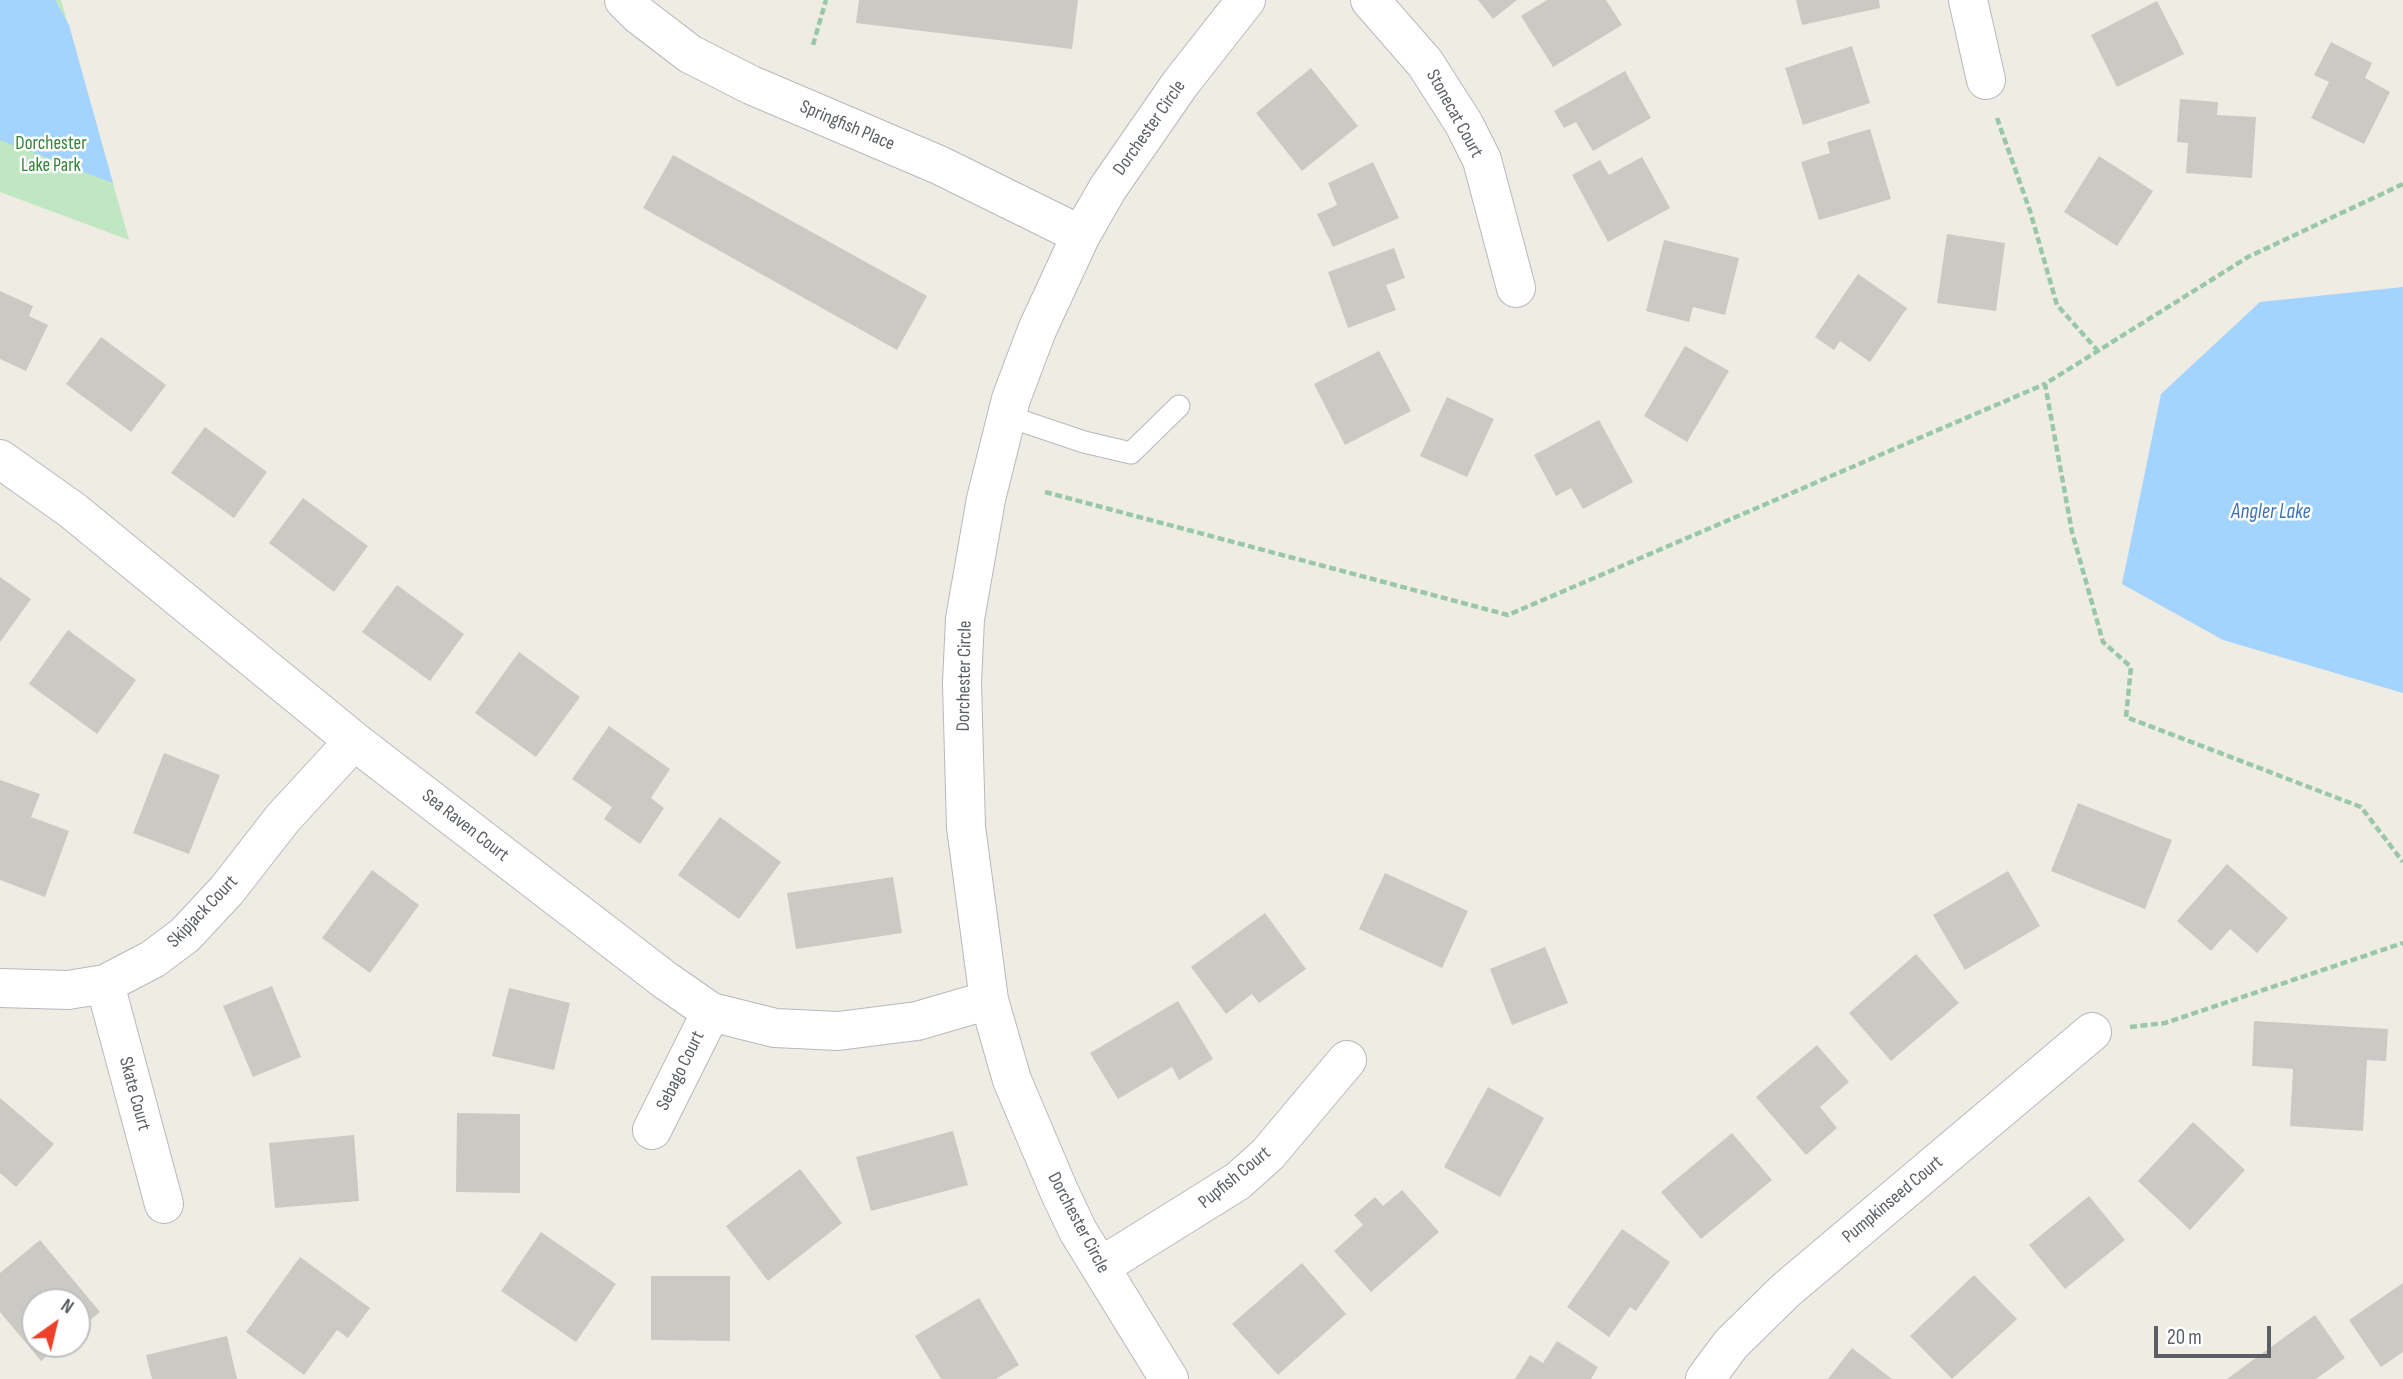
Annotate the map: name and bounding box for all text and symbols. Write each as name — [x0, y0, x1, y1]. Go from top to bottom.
street label: Stonecat Court — [1420, 66, 1488, 162]
street label: Dorchester Circle — [1109, 76, 1191, 180]
street label: Springfish Place — [796, 96, 898, 156]
park label: Dorchester Lake Park — [15, 133, 87, 177]
water label: Angler Lake — [2231, 500, 2311, 526]
street label: Dorchester Circle — [953, 620, 977, 732]
street label: Sea Raven Court — [417, 785, 513, 867]
street label: Skipjack Court — [163, 871, 243, 953]
street label: Sebago Court — [652, 1027, 710, 1115]
street label: Skate Court — [113, 1055, 155, 1133]
street label: Pupfish Court — [1194, 1142, 1276, 1214]
street label: Pumpkinseed Court — [1838, 1151, 1948, 1249]
street label: Dorchester Circle — [1042, 1169, 1114, 1277]
north arrow — [21, 1288, 91, 1358]
text: N — [56, 1294, 78, 1319]
scale bar — [2158, 1312, 2275, 1356]
text: 20 m — [2167, 1325, 2202, 1350]

